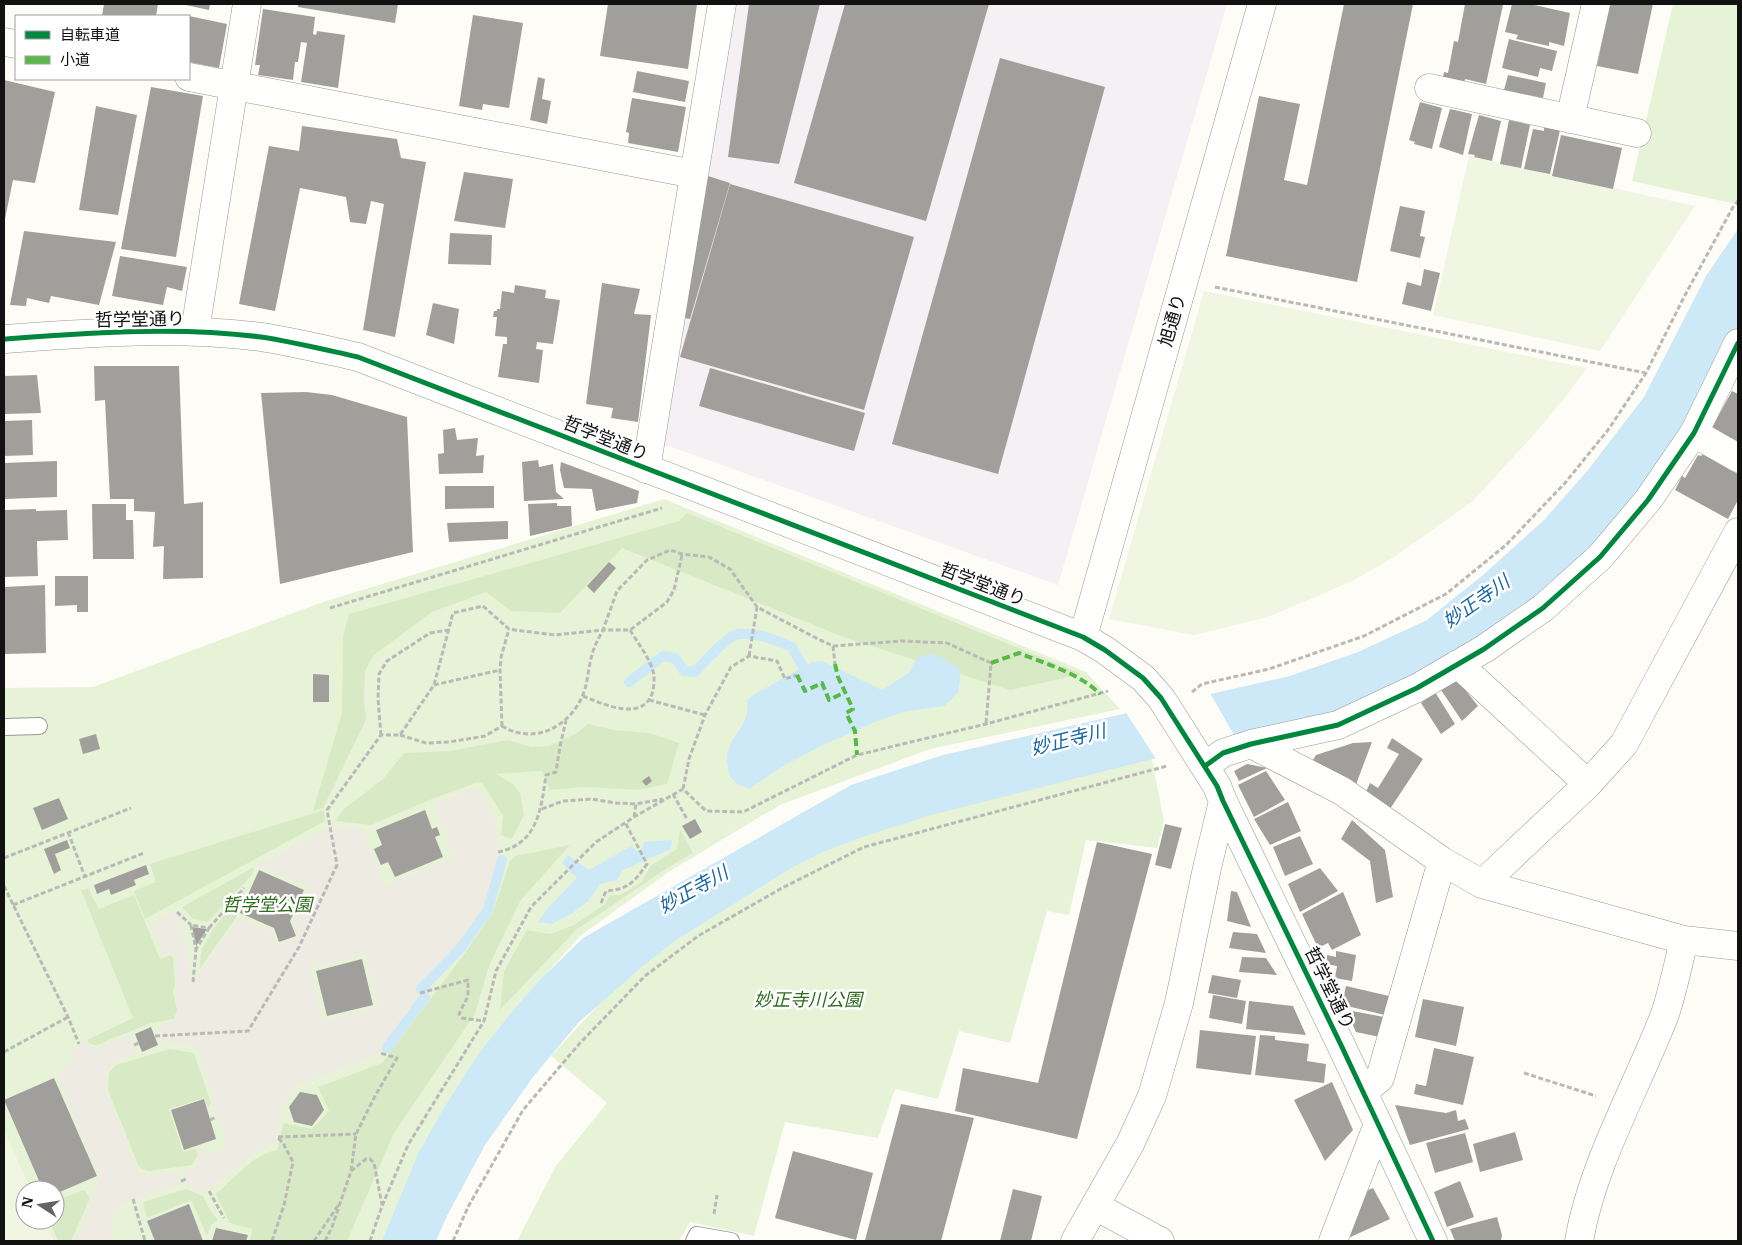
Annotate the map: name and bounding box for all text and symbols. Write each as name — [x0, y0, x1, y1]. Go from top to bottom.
legend — [15, 15, 190, 80]
text: 自転車道 — [60, 25, 120, 44]
text: 小道 — [60, 50, 90, 69]
street label: 旭通り — [1154, 291, 1190, 349]
street label: 哲学堂通り — [95, 307, 185, 331]
street label: 哲学堂通り — [560, 410, 652, 466]
street label: 哲学堂通り — [937, 557, 1029, 611]
water label: 妙正寺川 — [1438, 568, 1516, 633]
water label: 妙正寺川 — [1028, 718, 1110, 760]
water label: 妙正寺川 — [654, 859, 734, 918]
park label: 哲学堂公園 — [222, 893, 315, 916]
street label: 哲学堂通り — [1300, 943, 1360, 1033]
park label: 妙正寺川公園 — [754, 988, 865, 1011]
north arrow — [15, 1180, 65, 1230]
text: N — [17, 1195, 37, 1210]

